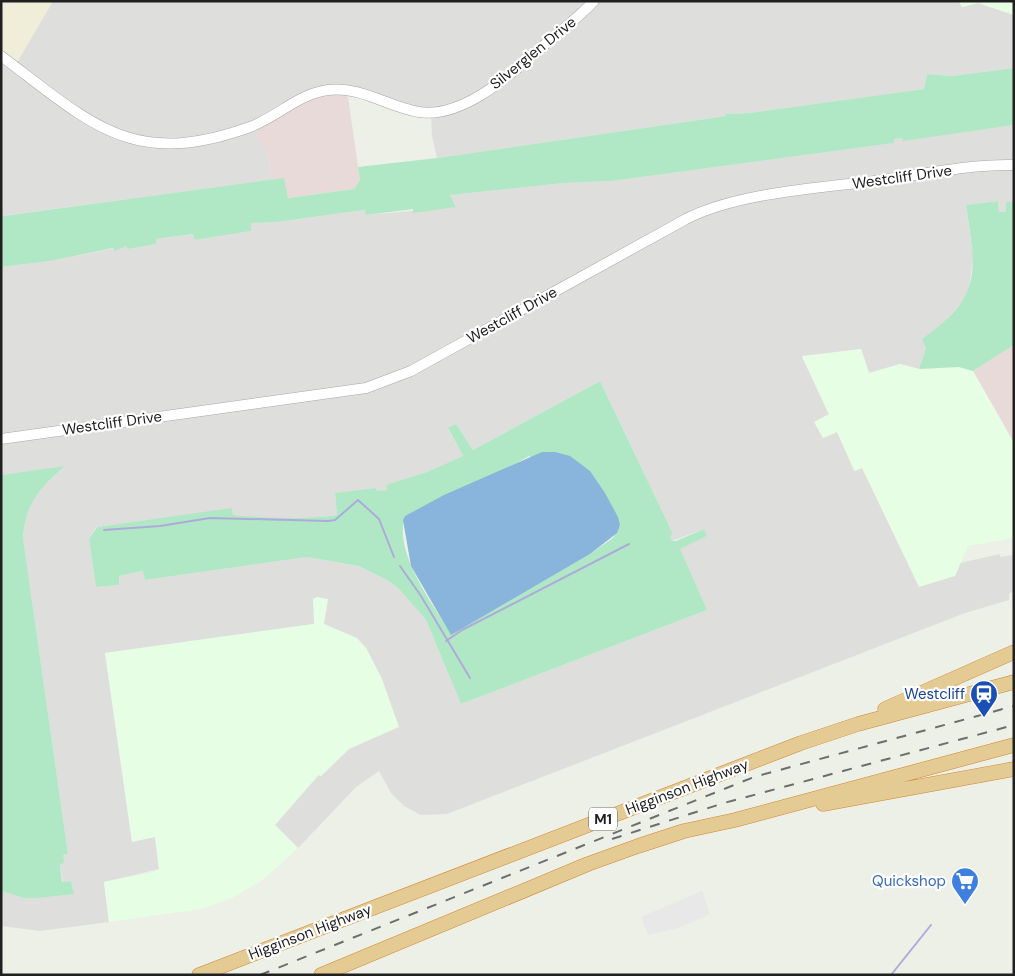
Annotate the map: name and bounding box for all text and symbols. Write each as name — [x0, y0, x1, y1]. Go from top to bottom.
street label: Silverglen Drive — [486, 12, 580, 94]
street label: Westcliff Drive — [851, 160, 953, 194]
street label: Westcliff Drive — [463, 282, 561, 348]
street label: Westcliff Drive — [61, 406, 163, 440]
station icon: Westcliff — [969, 679, 999, 718]
place label: Westcliff — [904, 684, 965, 704]
street label: Higginson Highway — [623, 754, 752, 820]
road number: M1 — [589, 808, 617, 831]
supermarket icon: Quickshop — [950, 866, 980, 905]
place label: Quickshop — [872, 871, 946, 891]
street label: Higginson Highway — [246, 899, 375, 965]

